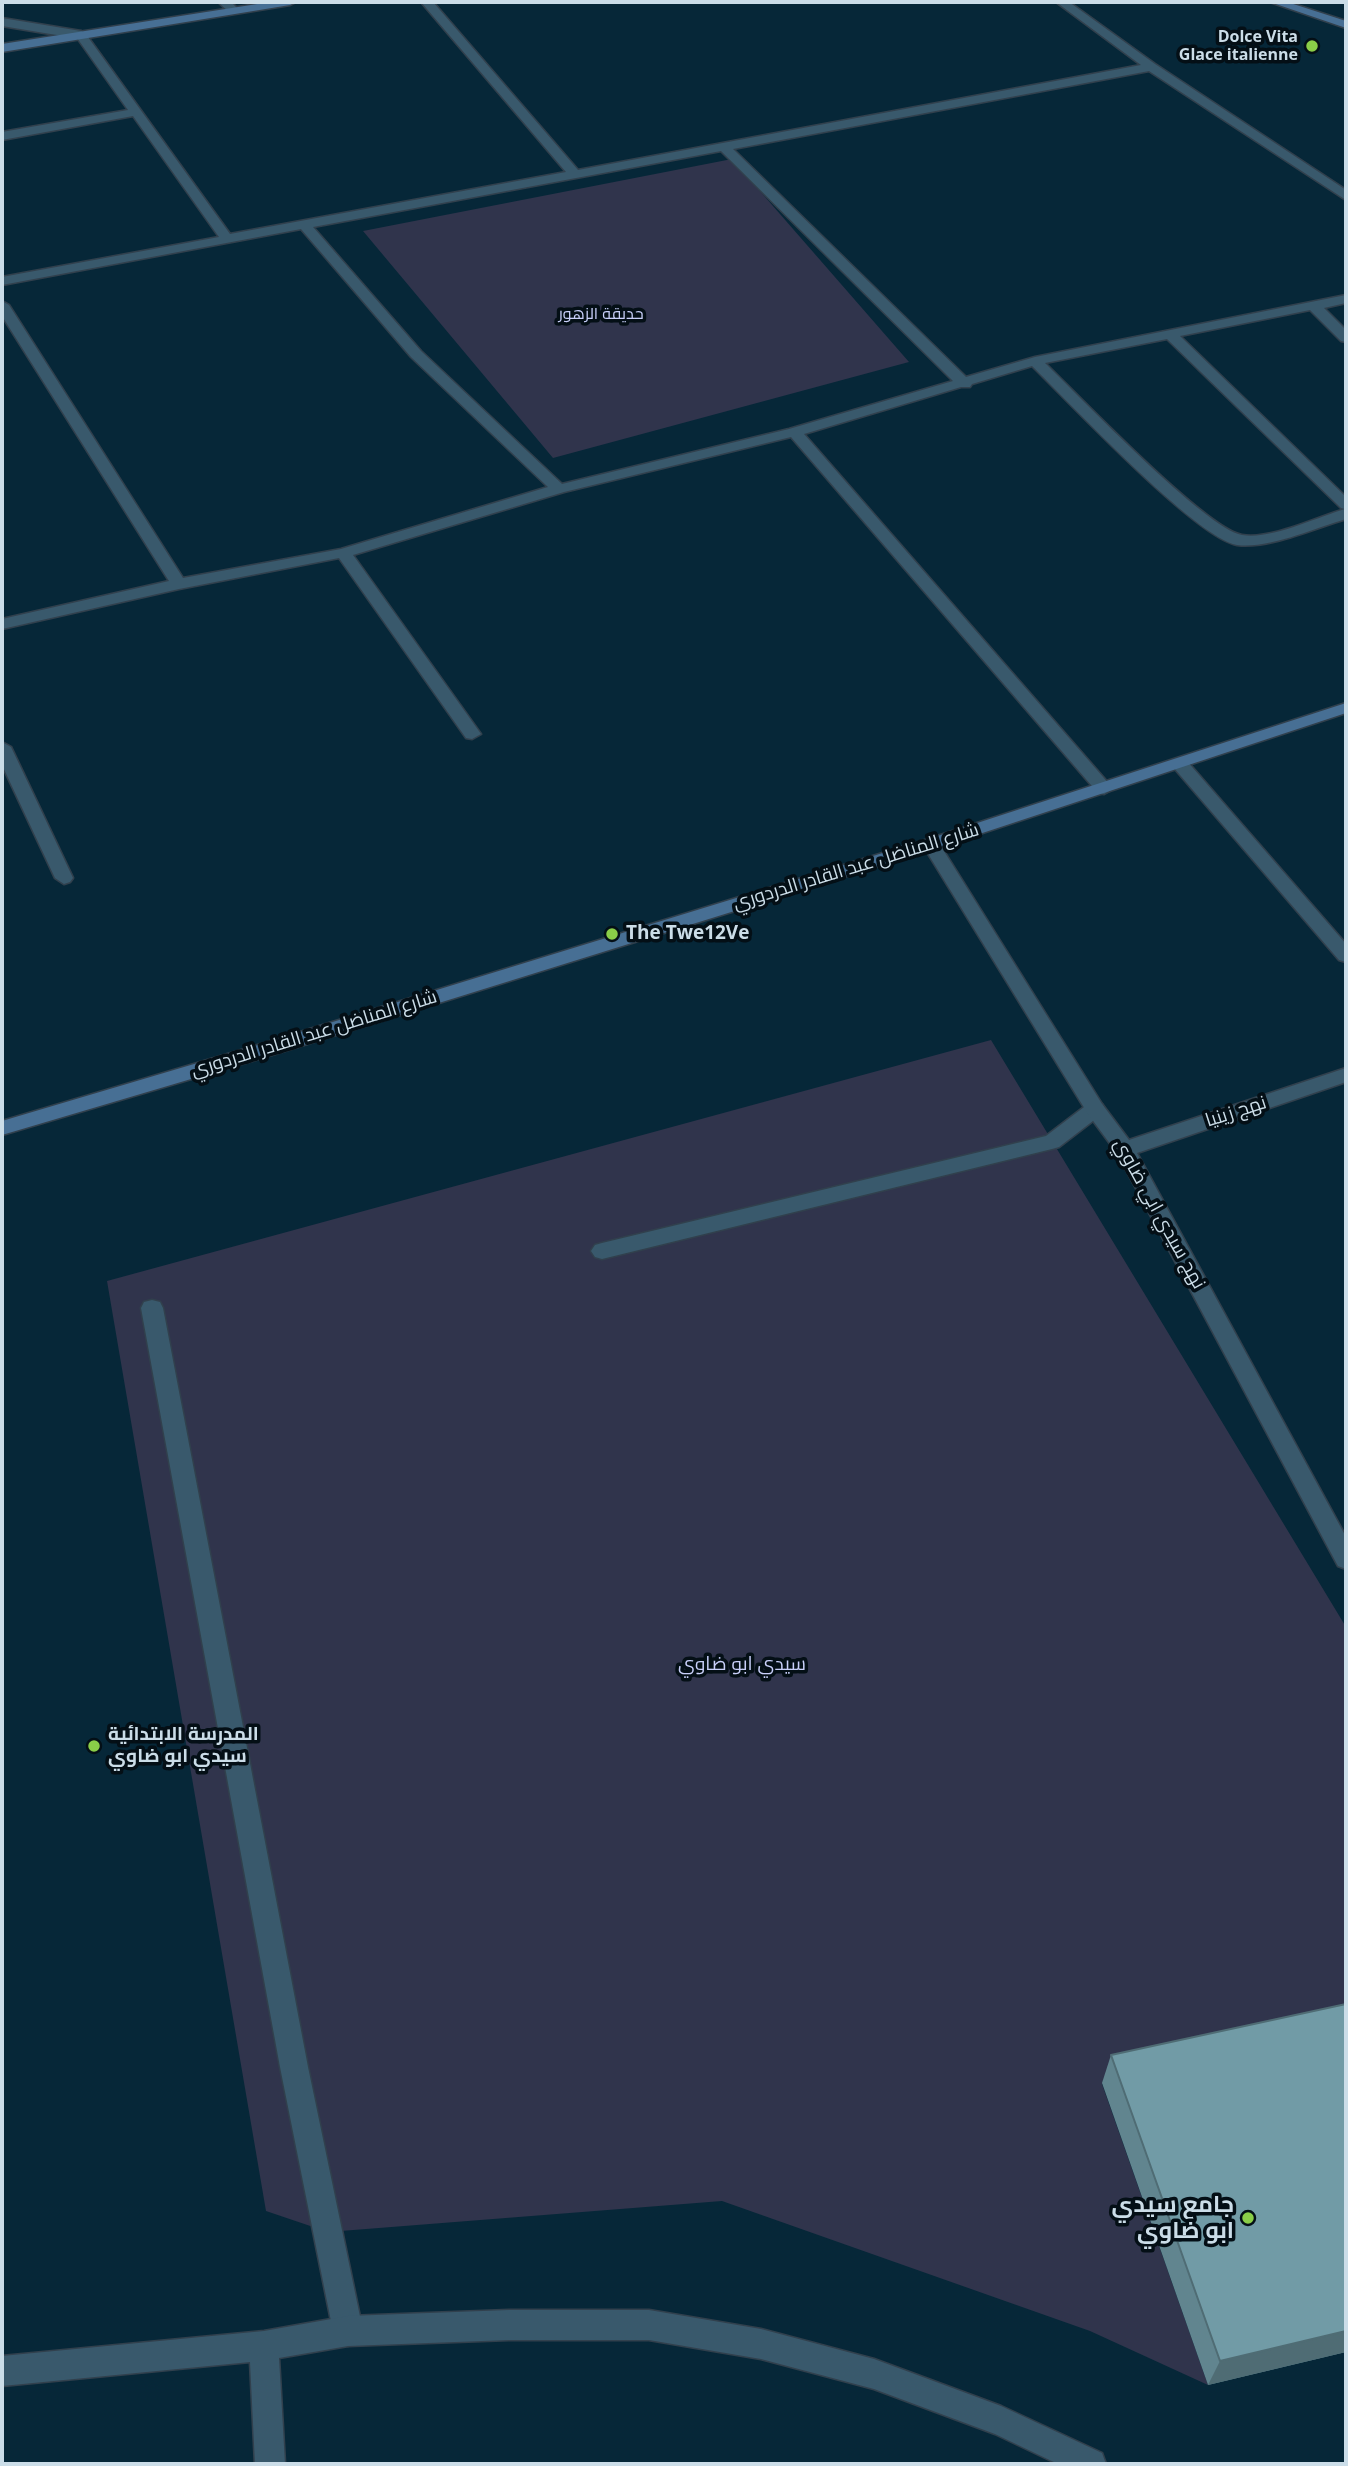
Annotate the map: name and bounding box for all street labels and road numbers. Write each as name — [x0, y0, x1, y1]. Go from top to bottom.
street label: شارع المناضل عبد القادر الدردوري — [730, 819, 982, 915]
street label: شارع المناضل عبد القادر الدردوري — [188, 986, 440, 1082]
street label: نهج زينيا — [1203, 1091, 1269, 1133]
street label: نهج سيدي ابي ضاوي — [1108, 1135, 1210, 1293]

